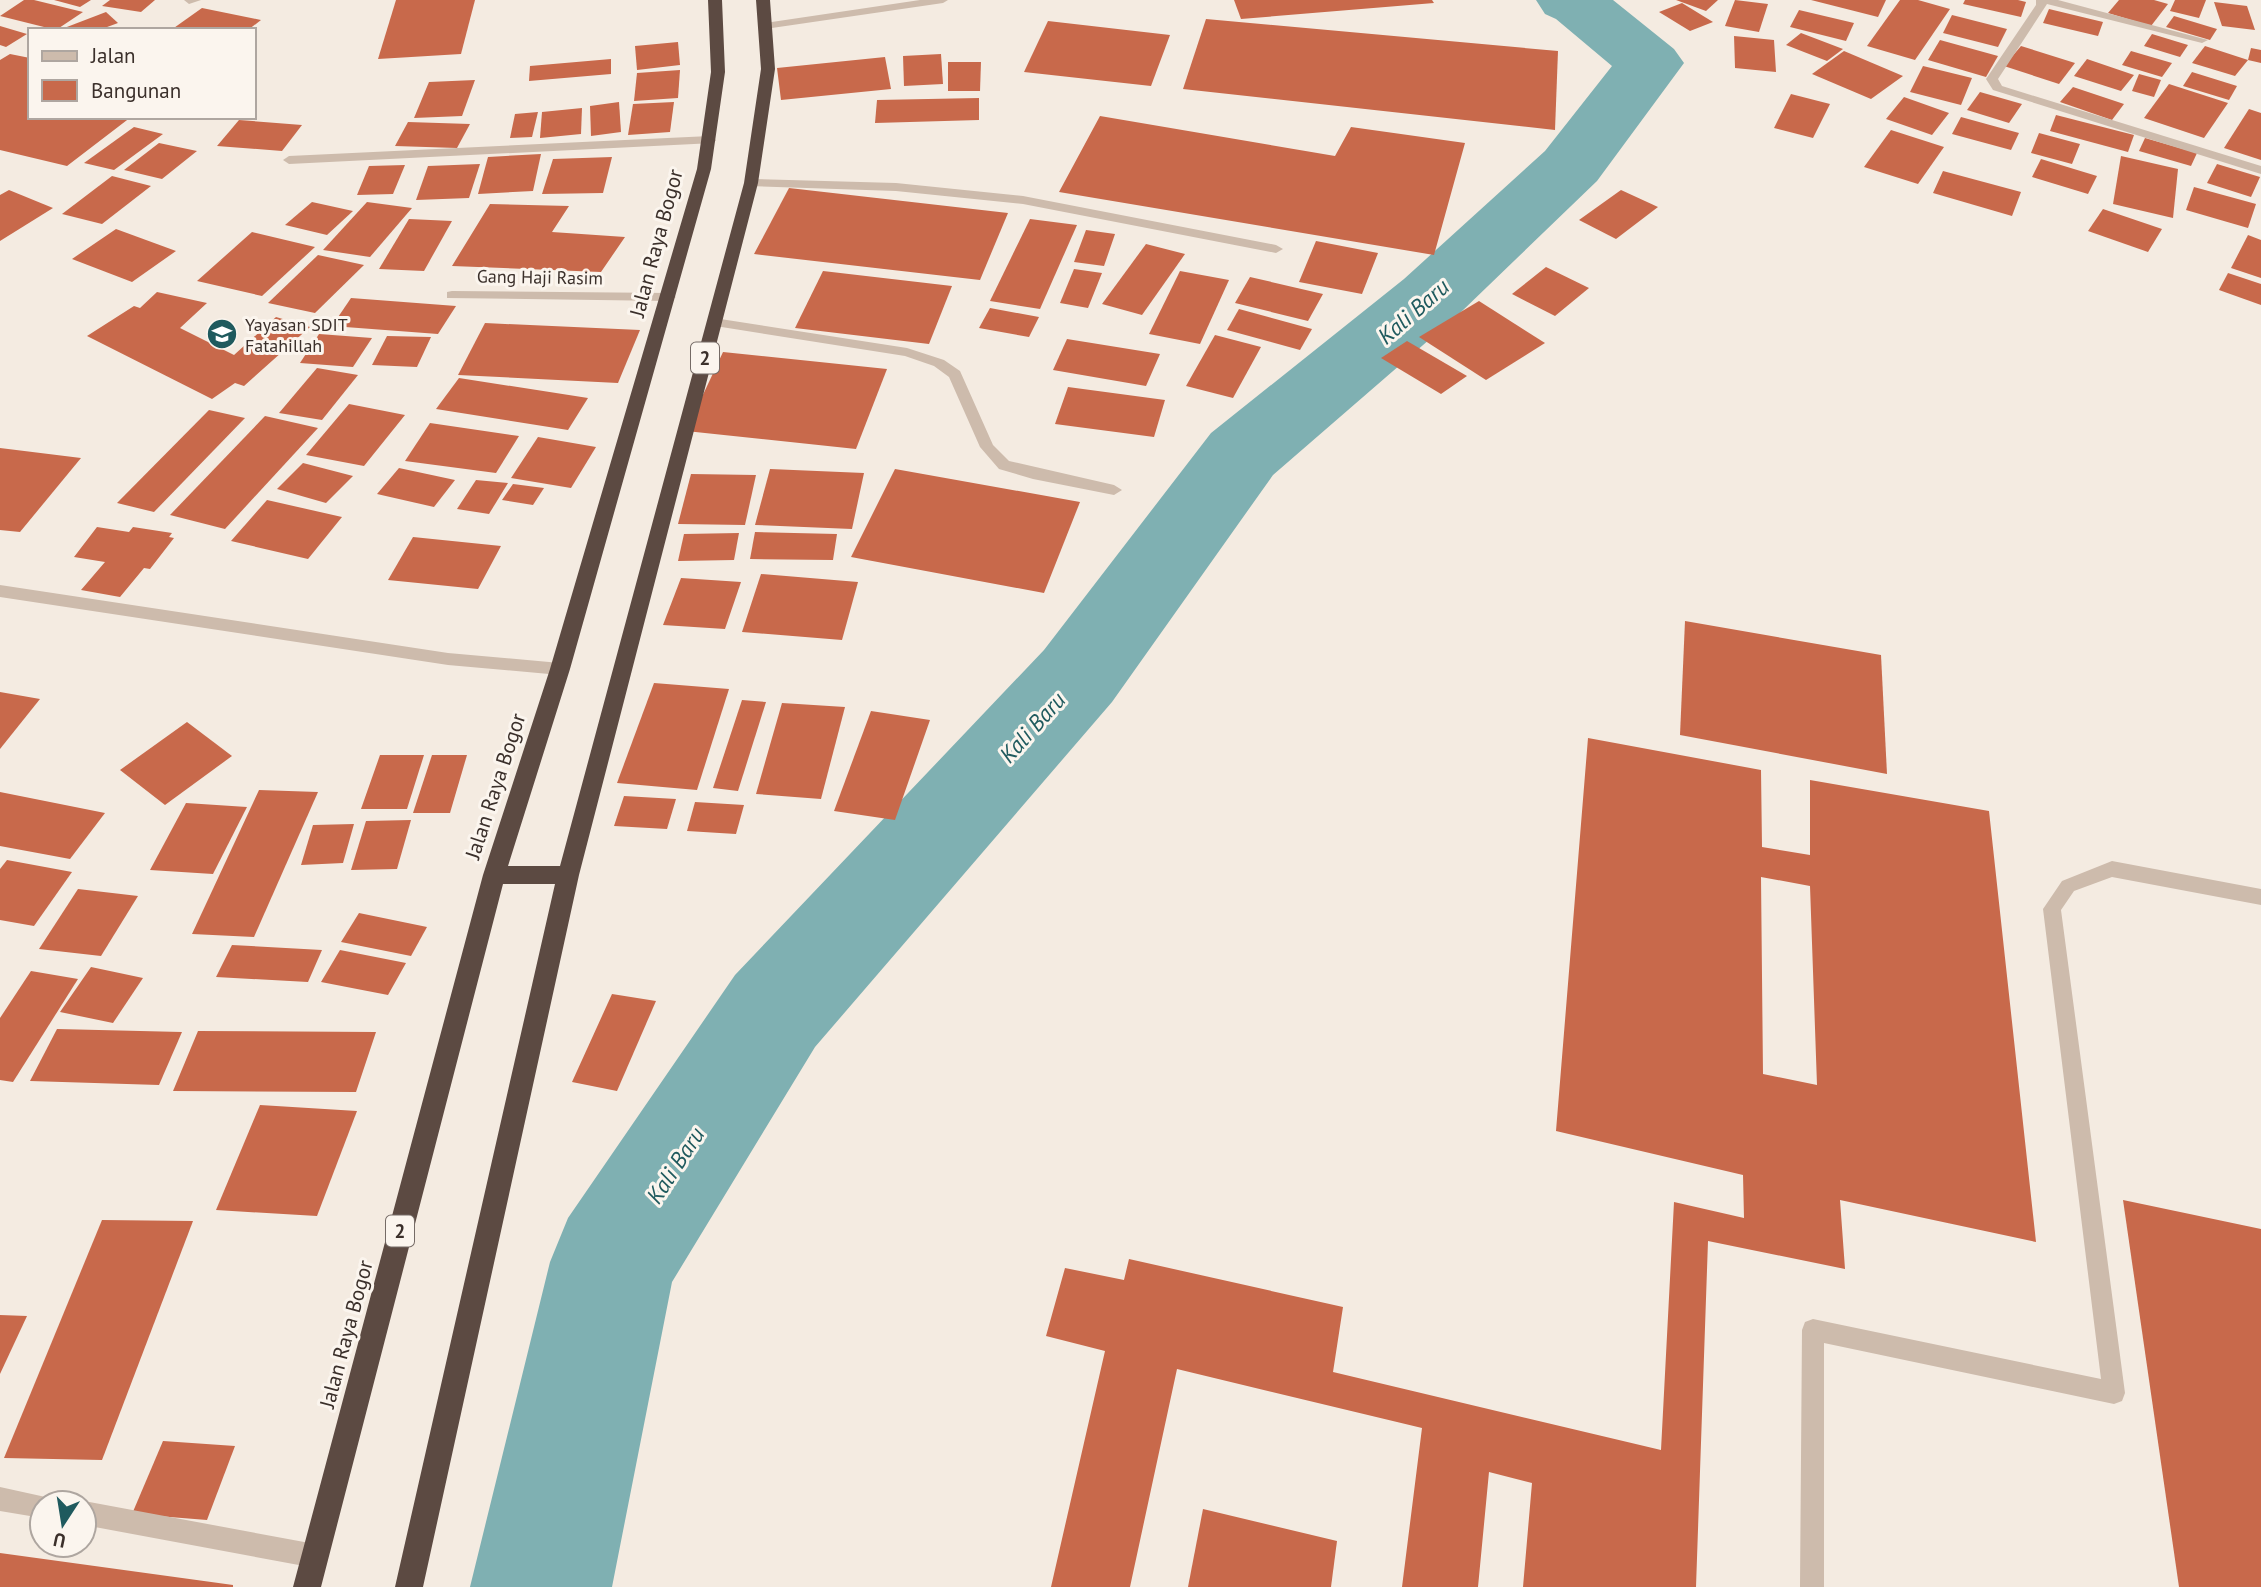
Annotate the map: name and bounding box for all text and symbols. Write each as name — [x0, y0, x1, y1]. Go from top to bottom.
legend — [28, 28, 256, 119]
text: Jalan — [90, 42, 136, 69]
text: Bangunan — [91, 77, 181, 104]
street label: Jalan Raya Bogor — [623, 166, 689, 321]
street label: Gang Haji Rasim — [477, 264, 603, 290]
water label: Kali Baru — [1371, 272, 1455, 350]
place label: Yayasan SDIT Fatahillah — [245, 313, 348, 357]
school or university icon: Yayasan SDIT Fatahillah — [205, 317, 239, 351]
road number: 2 — [691, 342, 719, 374]
water label: Kali Baru — [993, 685, 1072, 768]
street label: Jalan Raya Bogor — [458, 710, 531, 863]
water label: Kali Baru — [640, 1121, 711, 1209]
road number: 2 — [386, 1216, 414, 1246]
street label: Jalan Raya Bogor — [313, 1257, 379, 1412]
north arrow — [28, 1489, 98, 1559]
text: U — [51, 1528, 68, 1554]

